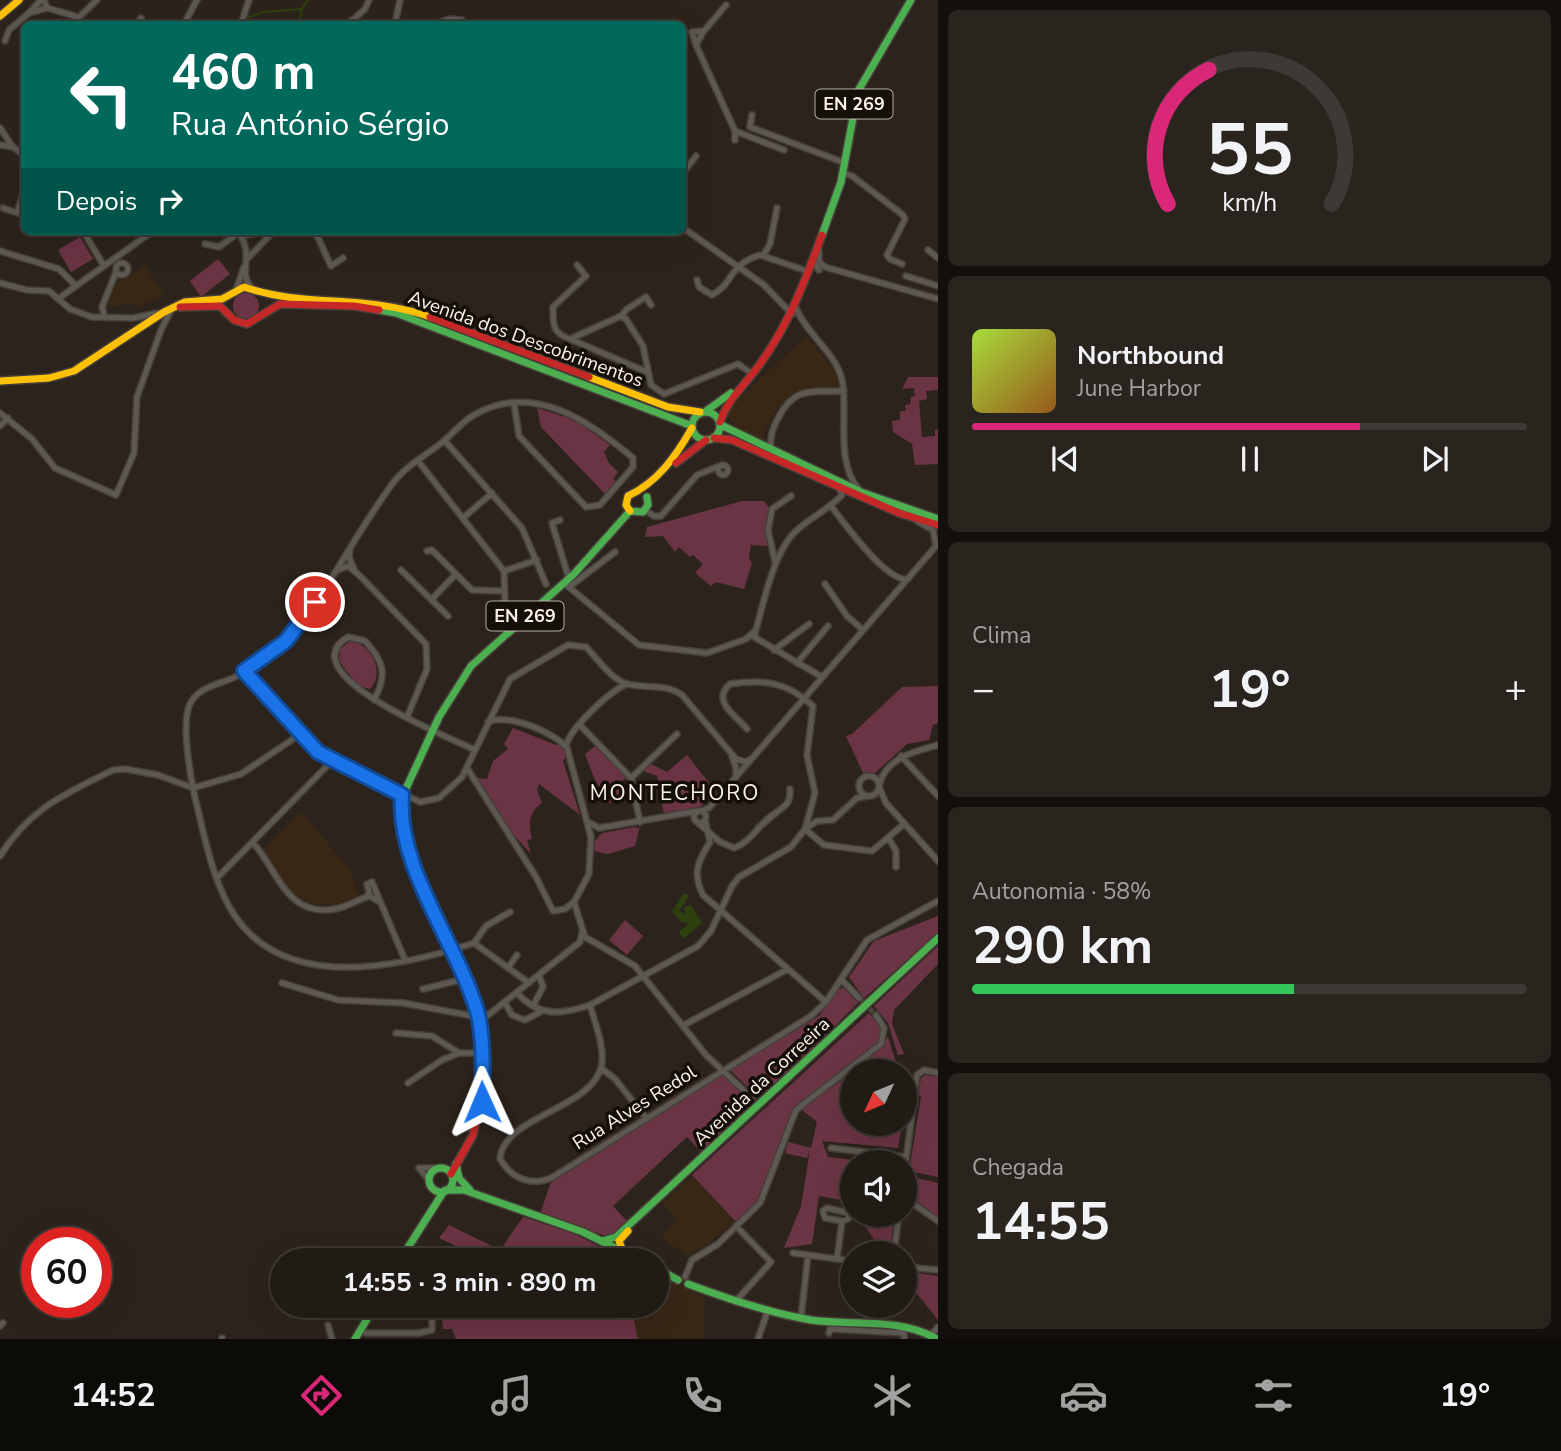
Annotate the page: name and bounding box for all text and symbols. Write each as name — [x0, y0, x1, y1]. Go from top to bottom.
text: 460 m — [171, 39, 315, 106]
icon: left — [56, 49, 147, 140]
road number: EN 269 — [816, 90, 892, 119]
text: 55 — [1206, 100, 1293, 200]
text: Rua António Sérgio — [171, 103, 449, 146]
icon: right — [151, 182, 189, 220]
text: Depois — [56, 184, 137, 219]
text: km/h — [1222, 186, 1277, 220]
street label: Avenida dos Descobrimentos — [405, 284, 647, 394]
text: Northbound — [1077, 338, 1224, 373]
text: June Harbor — [1077, 373, 1201, 404]
icon: previous — [1046, 440, 1084, 478]
icon: pause — [1231, 440, 1269, 478]
icon: next — [1416, 440, 1454, 478]
pin — [285, 572, 345, 632]
icon: arrive — [296, 583, 334, 621]
road number: EN 269 — [486, 602, 564, 630]
text: Clima — [972, 620, 1032, 651]
text: 19° — [1208, 654, 1291, 725]
text: − — [972, 664, 995, 715]
text: + — [1504, 664, 1527, 715]
district label: MONTECHORO — [590, 779, 760, 807]
text: Autonomia · 58% — [972, 876, 1152, 907]
text: 290 km — [972, 910, 1153, 981]
street label: Avenida da Correeira — [688, 1012, 836, 1152]
street label: Rua Alves Redol — [568, 1059, 702, 1156]
north arrow — [840, 1059, 917, 1136]
map controls — [840, 1059, 917, 1318]
position arrow — [445, 1065, 519, 1139]
button: sound — [840, 1150, 917, 1227]
text: Chegada — [972, 1152, 1064, 1183]
text: 14:55 — [972, 1186, 1110, 1257]
speed limit sign: 60 — [21, 1227, 112, 1318]
button: layers — [840, 1241, 917, 1318]
text: 14:55 · 3 min · 890 m — [343, 1265, 596, 1300]
icon: directions — [297, 1371, 346, 1420]
icon: music — [487, 1371, 536, 1420]
icon: phone — [678, 1371, 727, 1420]
icon: climate — [868, 1371, 917, 1420]
icon: car — [1059, 1371, 1108, 1420]
icon: filters — [1249, 1371, 1298, 1420]
text: 14:52 — [71, 1374, 155, 1417]
text: 19° — [1440, 1374, 1490, 1417]

